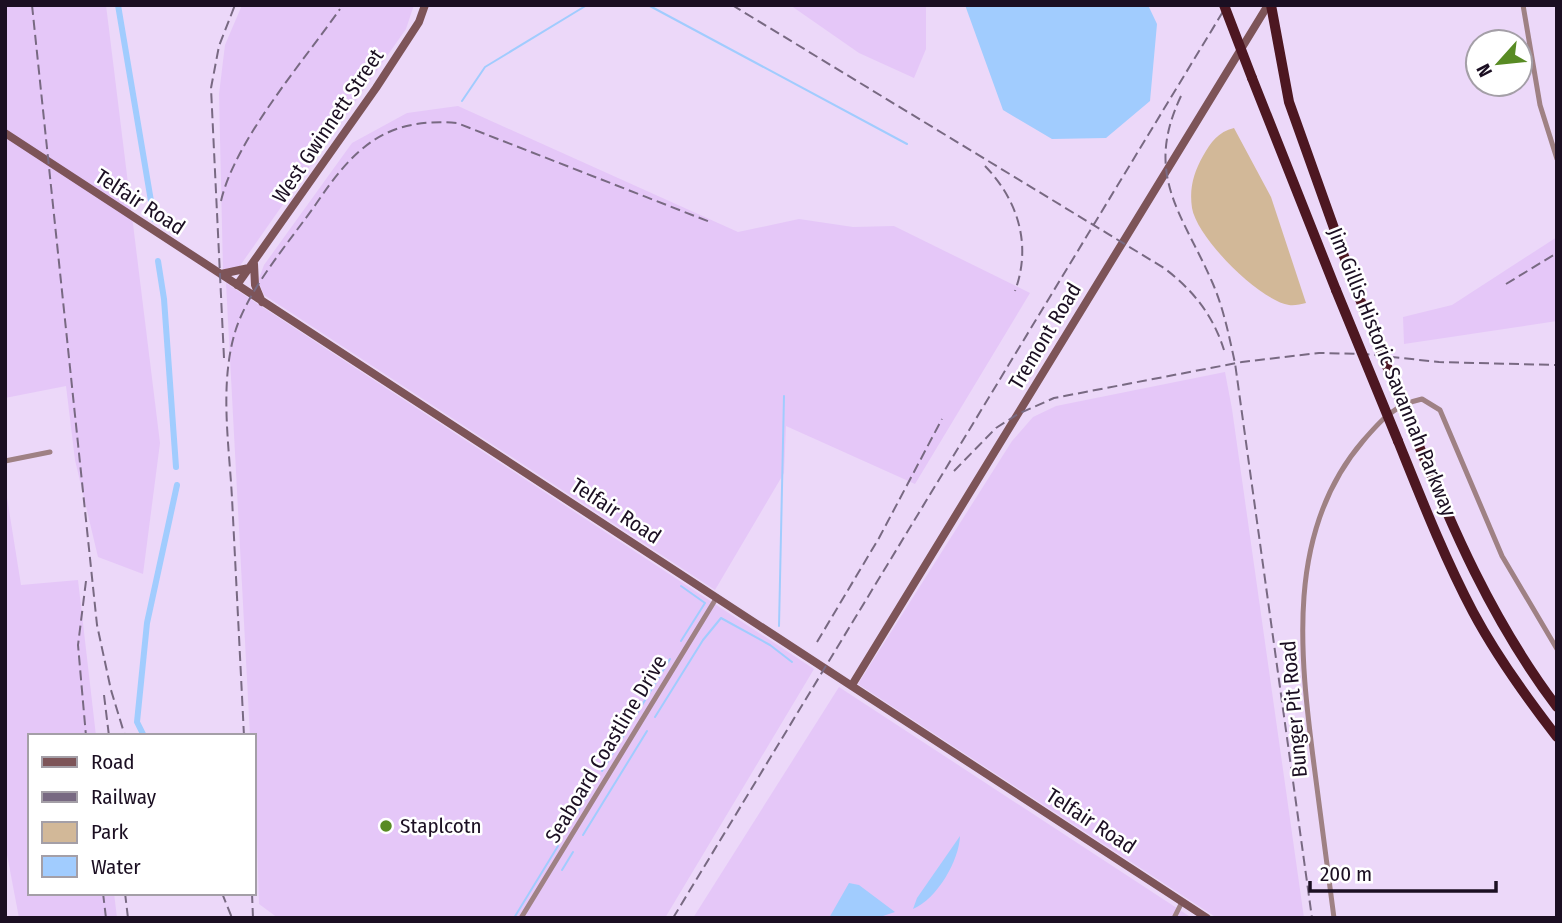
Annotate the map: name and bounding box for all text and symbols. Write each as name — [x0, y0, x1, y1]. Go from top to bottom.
north arrow — [1464, 28, 1534, 98]
street label: West Gwinnett Street — [267, 44, 389, 208]
text: N — [1471, 60, 1497, 81]
street label: Telfair Road — [90, 163, 190, 241]
street label: Jim Gillis Historic Savannah Parkway — [1322, 224, 1462, 521]
street label: Tremont Road — [1003, 278, 1087, 394]
street label: Telfair Road — [566, 472, 666, 550]
street label: Bunger Pit Road — [1275, 639, 1313, 779]
street label: Seaboard Coastline Drive — [540, 650, 672, 848]
legend — [28, 734, 256, 895]
text: Road — [91, 749, 135, 775]
street label: Telfair Road — [1041, 782, 1141, 860]
text: Railway — [91, 784, 157, 810]
place label: Staplcotn — [400, 813, 482, 839]
marker: Staplcotn — [378, 818, 394, 834]
text: Park — [91, 819, 129, 845]
scale bar — [1310, 850, 1496, 894]
text: Water — [91, 854, 141, 880]
text: 200 m — [1320, 861, 1372, 887]

